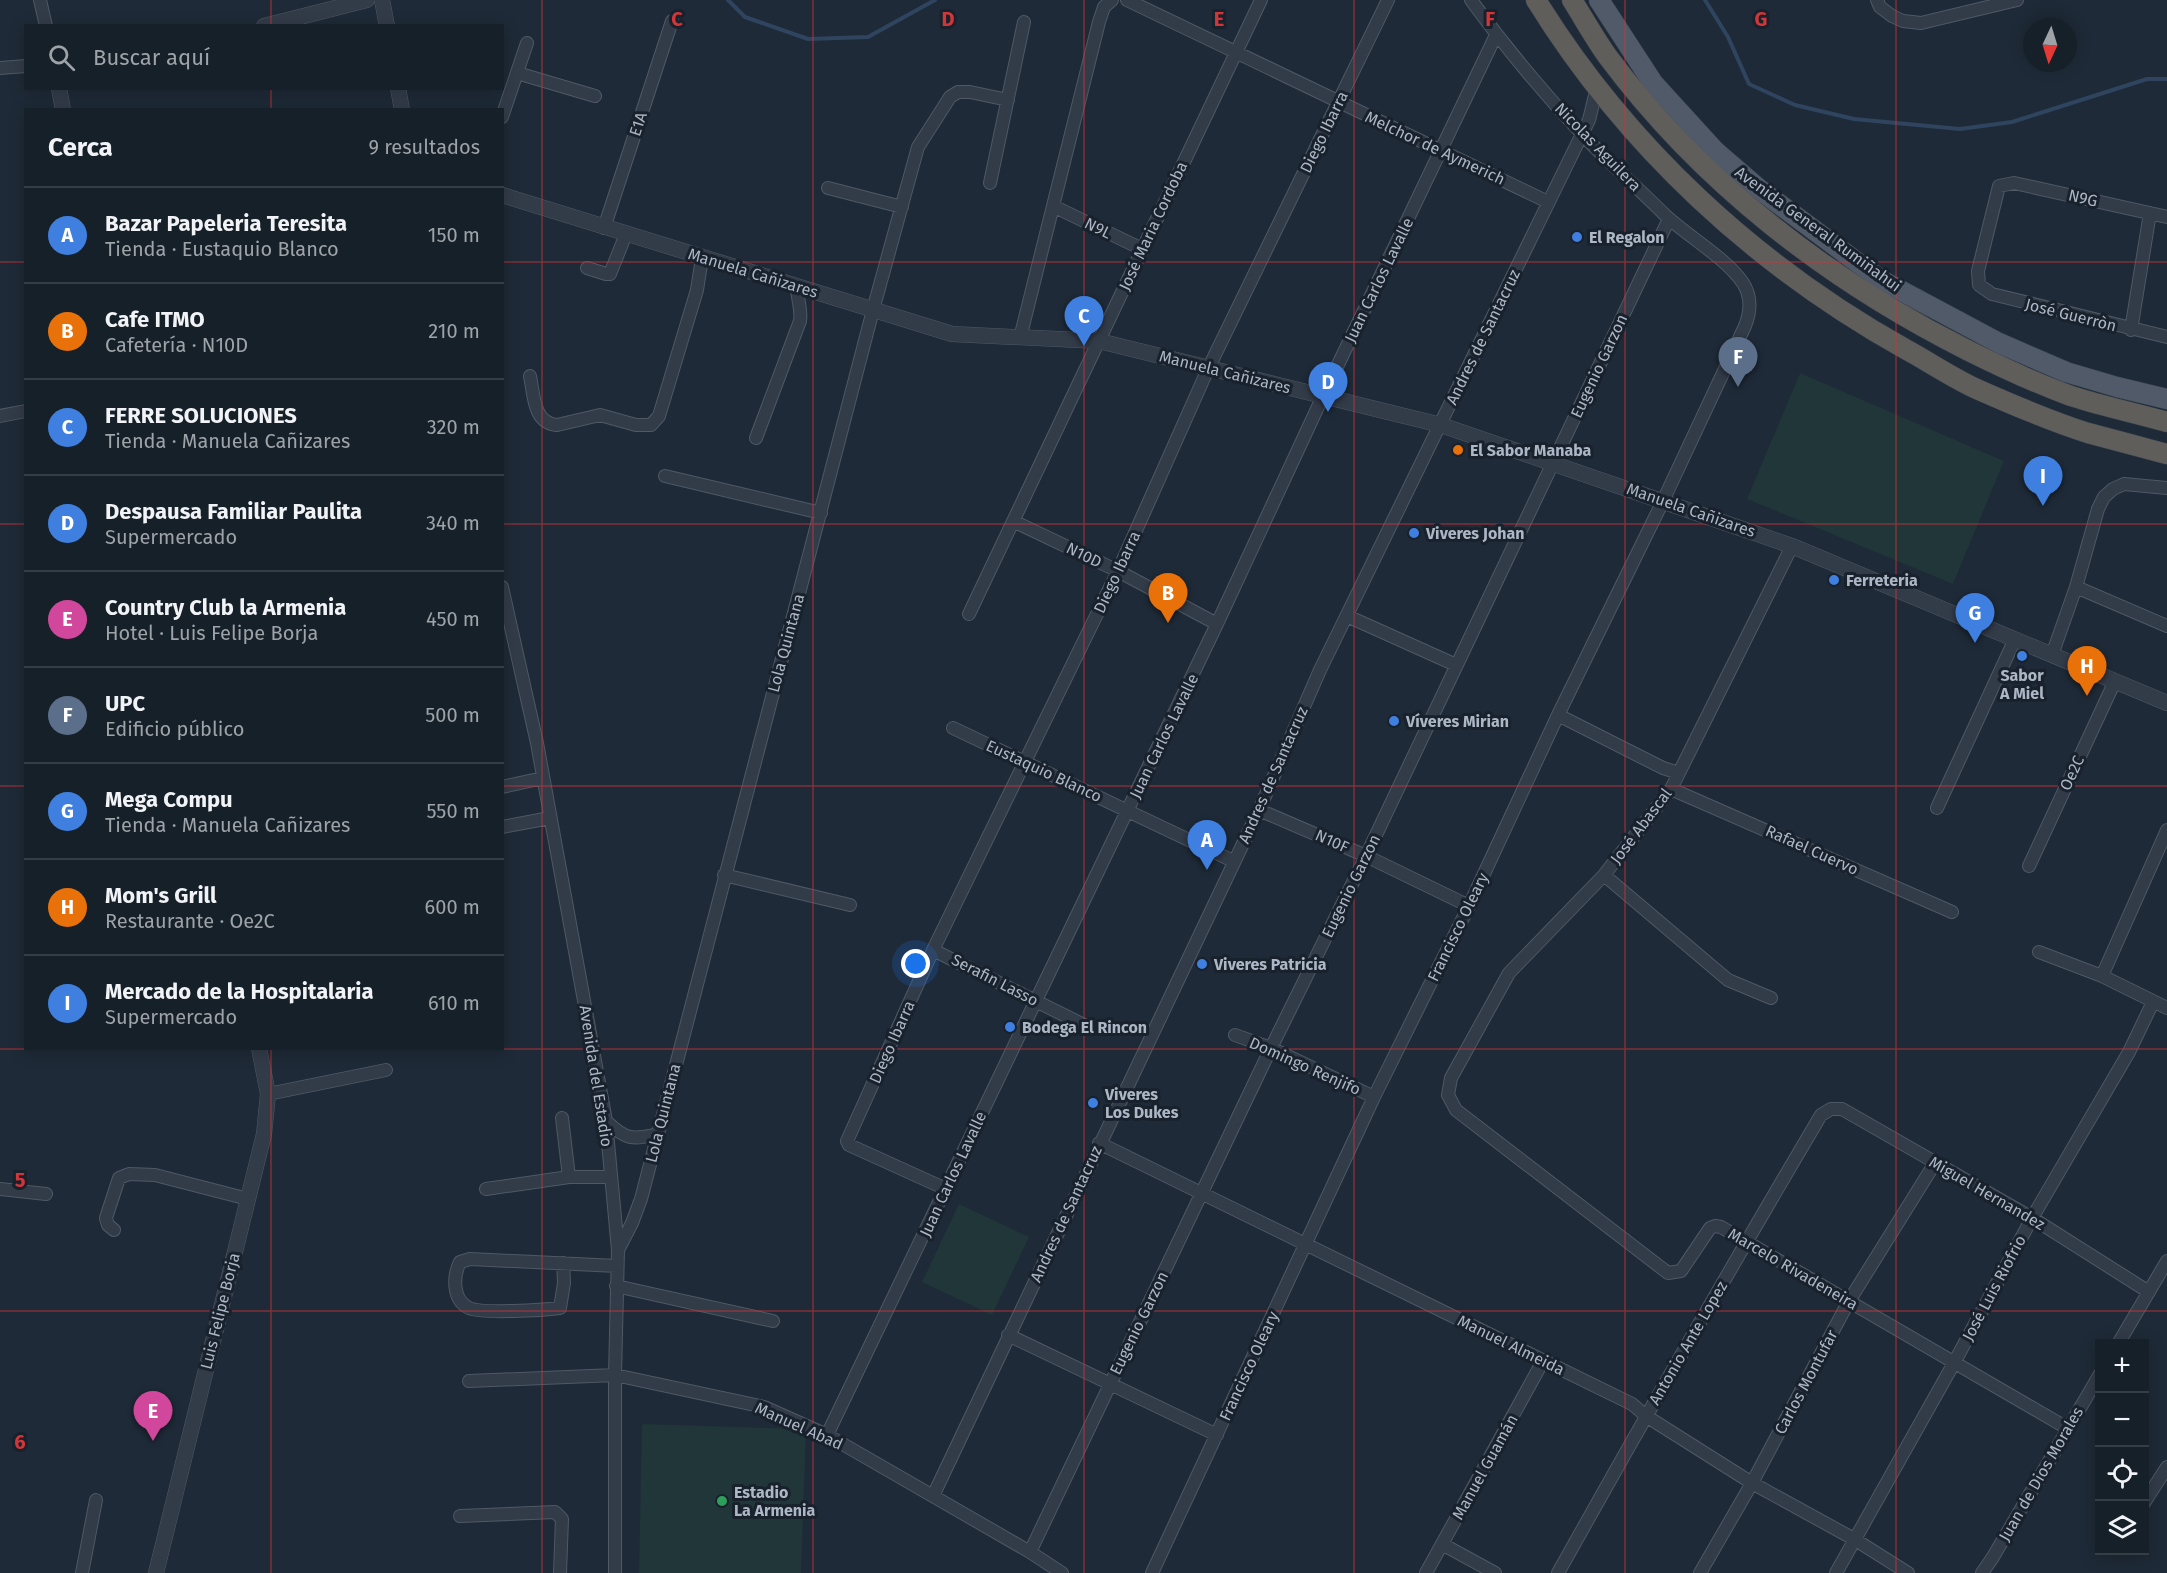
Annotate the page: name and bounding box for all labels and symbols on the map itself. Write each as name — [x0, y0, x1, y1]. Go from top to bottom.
text: C — [671, 7, 683, 31]
text: D — [941, 7, 955, 31]
text: E — [1214, 7, 1224, 31]
text: F — [1485, 7, 1495, 31]
text: G — [1755, 7, 1767, 31]
north arrow — [2023, 18, 2077, 72]
street label: Diego Ibarra — [1296, 88, 1352, 176]
street label: Nicolas Aguilera — [1551, 99, 1645, 195]
street label: Melchor de Aymerich — [1362, 107, 1508, 189]
street label: E1A — [625, 109, 651, 138]
street label: José Maria Cordoba — [1115, 159, 1191, 293]
street label: Avenida General Rumiñahui — [1731, 162, 1905, 296]
street label: N9G — [2067, 185, 2099, 211]
street label: N9L — [1082, 213, 1114, 243]
street label: Juan Carlos Lavalle — [1341, 215, 1417, 345]
place label: El Regalon — [1589, 228, 1665, 247]
marker: El Regalon — [1570, 230, 1584, 244]
street label: Manuela Cañizares — [686, 244, 820, 302]
street label: Andres de Santacruz — [1442, 266, 1524, 408]
street label: José Guerròn — [2023, 294, 2119, 336]
pin: C — [1064, 296, 1104, 346]
street label: Eugenio Garzon — [1567, 311, 1631, 421]
pin: F — [1718, 338, 1758, 387]
street label: Manuela Cañizares — [1157, 346, 1293, 398]
pin: D — [1308, 362, 1348, 412]
place label: El Sabor Manaba — [1470, 441, 1592, 460]
marker: El Sabor Manaba — [1451, 443, 1465, 457]
pin: I — [2024, 456, 2062, 506]
street label: Manuela Cañizares — [1624, 479, 1758, 541]
place label: Viveres Johan — [1425, 524, 1524, 543]
marker: Viveres Johan — [1407, 526, 1421, 540]
street label: Diego Ibarra — [1090, 528, 1144, 616]
street label: N10D — [1063, 538, 1105, 572]
place label: Ferreteria — [1846, 571, 1918, 590]
marker: Ferreteria — [1827, 573, 1841, 587]
pin: B — [1148, 574, 1188, 623]
street label: Lola Quintana — [764, 592, 808, 694]
pin: G — [1956, 594, 1994, 643]
pin: H — [2068, 646, 2106, 696]
marker: Sabor A Miel — [2015, 649, 2029, 663]
place label: Sabor A Miel — [1999, 666, 2044, 703]
street label: Juan Carlos Lavalle — [1126, 671, 1202, 801]
street label: Andres de Santacruz — [1234, 703, 1312, 847]
place label: Víveres Mirian — [1405, 712, 1509, 731]
marker: Víveres Mirian — [1387, 714, 1401, 728]
street label: Eustaquio Blanco — [983, 736, 1105, 806]
street label: Oe2C — [2056, 753, 2088, 793]
street label: José Abascal — [1606, 784, 1676, 868]
pin: A — [1188, 820, 1226, 870]
street label: Rafael Cuervo — [1763, 821, 1861, 879]
street label: N10F — [1312, 825, 1352, 857]
street label: Eugenio Garzon — [1318, 831, 1384, 941]
street label: Francisco Oleary — [1423, 869, 1493, 984]
your location — [901, 949, 930, 978]
street label: Serafin Lasso — [948, 950, 1042, 1010]
place label: Viveres Patricia — [1213, 955, 1327, 974]
marker: Viveres Patricia — [1195, 957, 1209, 971]
street label: Diego Ibarra — [865, 998, 919, 1086]
street label: Avenida del Estadio — [575, 1004, 617, 1148]
place label: Bodega El Rincon — [1022, 1018, 1147, 1037]
marker: Bodega El Rincon — [1003, 1020, 1017, 1034]
street label: Domingo Renjifo — [1246, 1033, 1364, 1099]
street label: Lola Quintana — [642, 1062, 684, 1164]
place label: Viveres Los Dukes — [1104, 1085, 1179, 1122]
marker: Viveres Los Dukes — [1086, 1096, 1100, 1110]
street label: Juan Carlos Lavalle — [916, 1108, 990, 1240]
street label: Andres de Santacruz — [1026, 1143, 1106, 1285]
street label: Miguel Hernandez — [1926, 1152, 2048, 1234]
text: 5 — [15, 1168, 26, 1192]
street label: Marcelo Rivadeneira — [1725, 1224, 1861, 1314]
street label: José Luis Riofrio — [1958, 1232, 2030, 1344]
street label: Luis Felipe Borja — [196, 1251, 244, 1371]
street label: Eugenio Garzon — [1106, 1268, 1172, 1378]
street label: Antonio Ante Lopez — [1645, 1278, 1731, 1408]
street label: Francisco Oleary — [1215, 1308, 1283, 1424]
street label: Manuel Almeida — [1454, 1311, 1568, 1379]
street label: Carlos Montufar — [1771, 1326, 1842, 1437]
pin: E — [134, 1392, 172, 1441]
street label: Manuel Abad — [752, 1398, 846, 1454]
street label: Juan de Dios Morales — [1995, 1404, 2087, 1544]
street label: Manuel Guamán — [1448, 1411, 1522, 1523]
text: 6 — [14, 1430, 26, 1454]
place label: Estadio La Armenia — [734, 1483, 816, 1520]
marker: Estadio La Armenia — [715, 1494, 729, 1508]

